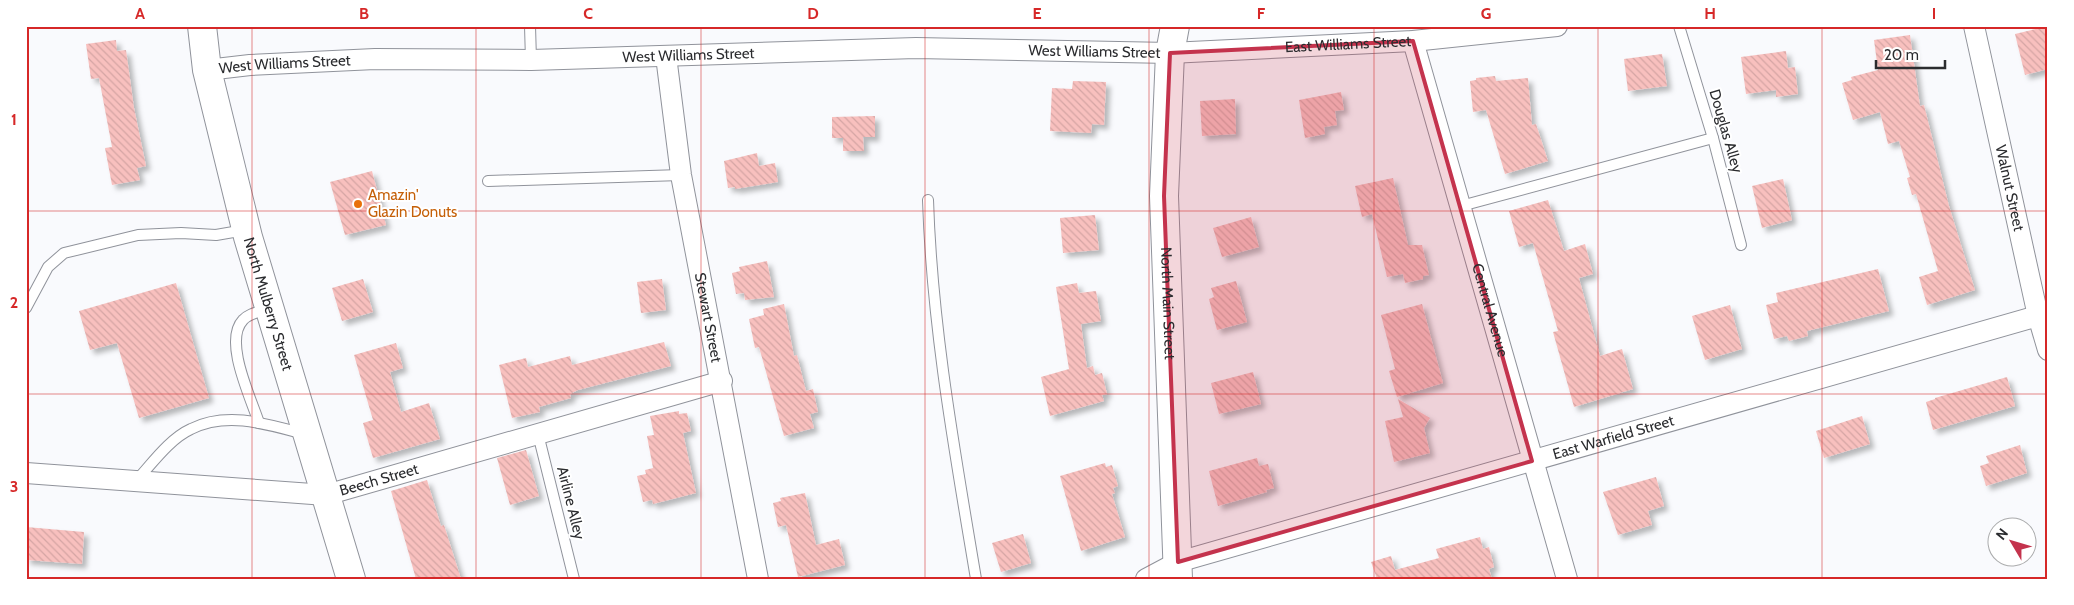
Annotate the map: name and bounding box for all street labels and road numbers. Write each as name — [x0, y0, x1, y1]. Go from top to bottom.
street label: East Williams Street — [1285, 32, 1412, 56]
street label: West Williams Street — [1028, 41, 1161, 62]
street label: West Williams Street — [622, 44, 755, 66]
street label: West Williams Street — [218, 51, 351, 78]
street label: Douglas Alley — [1705, 87, 1747, 175]
street label: Walnut Street — [1992, 143, 2028, 233]
street label: North Mulberry Street — [240, 235, 297, 373]
street label: North Main Street — [1157, 247, 1179, 360]
street label: Central Avenue — [1468, 261, 1512, 359]
street label: Stewart Street — [691, 271, 726, 364]
street label: East Warfield Street — [1551, 412, 1676, 463]
street label: Beech Street — [338, 460, 421, 500]
street label: Airline Alley — [553, 465, 589, 542]

